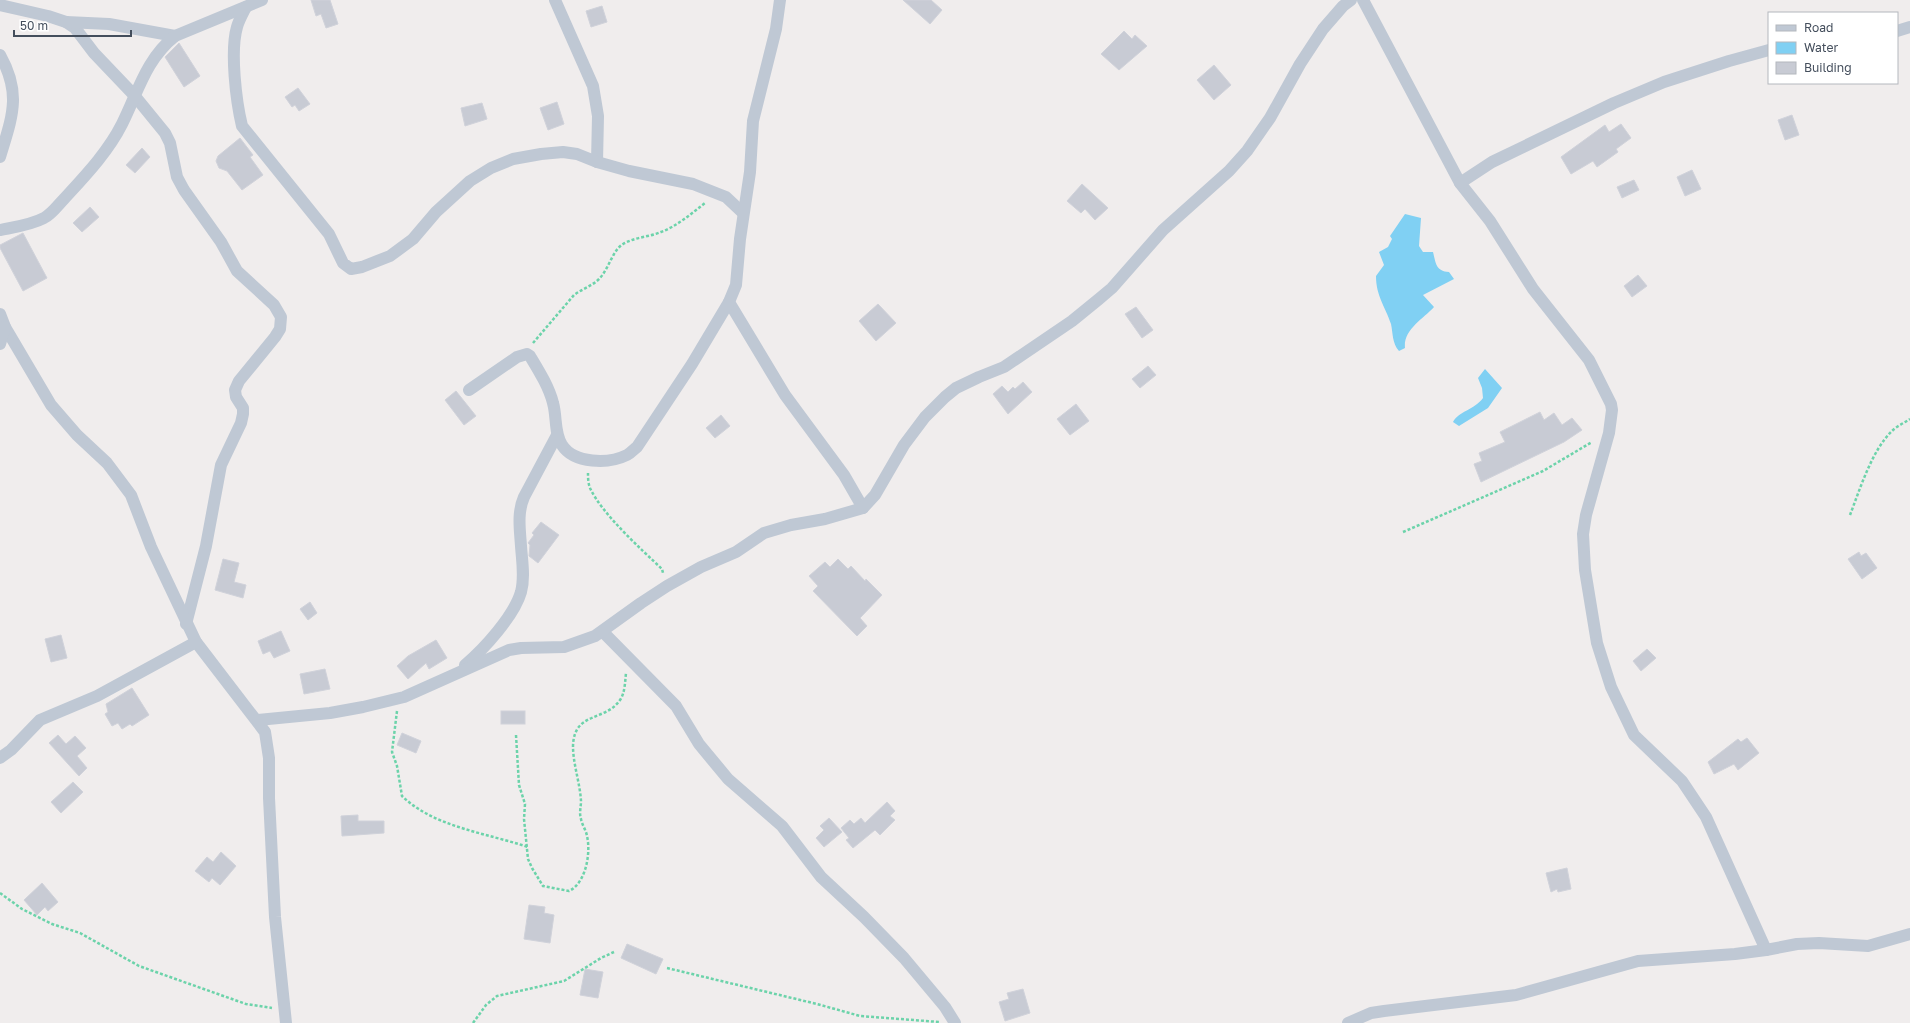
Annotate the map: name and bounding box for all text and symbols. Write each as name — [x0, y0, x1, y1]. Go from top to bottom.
scale bar — [14, 12, 131, 38]
legend — [1768, 12, 1898, 84]
text: 50 m — [20, 18, 48, 33]
text: Road — [1804, 20, 1833, 35]
text: Water — [1804, 40, 1838, 55]
text: Building — [1804, 60, 1852, 75]

